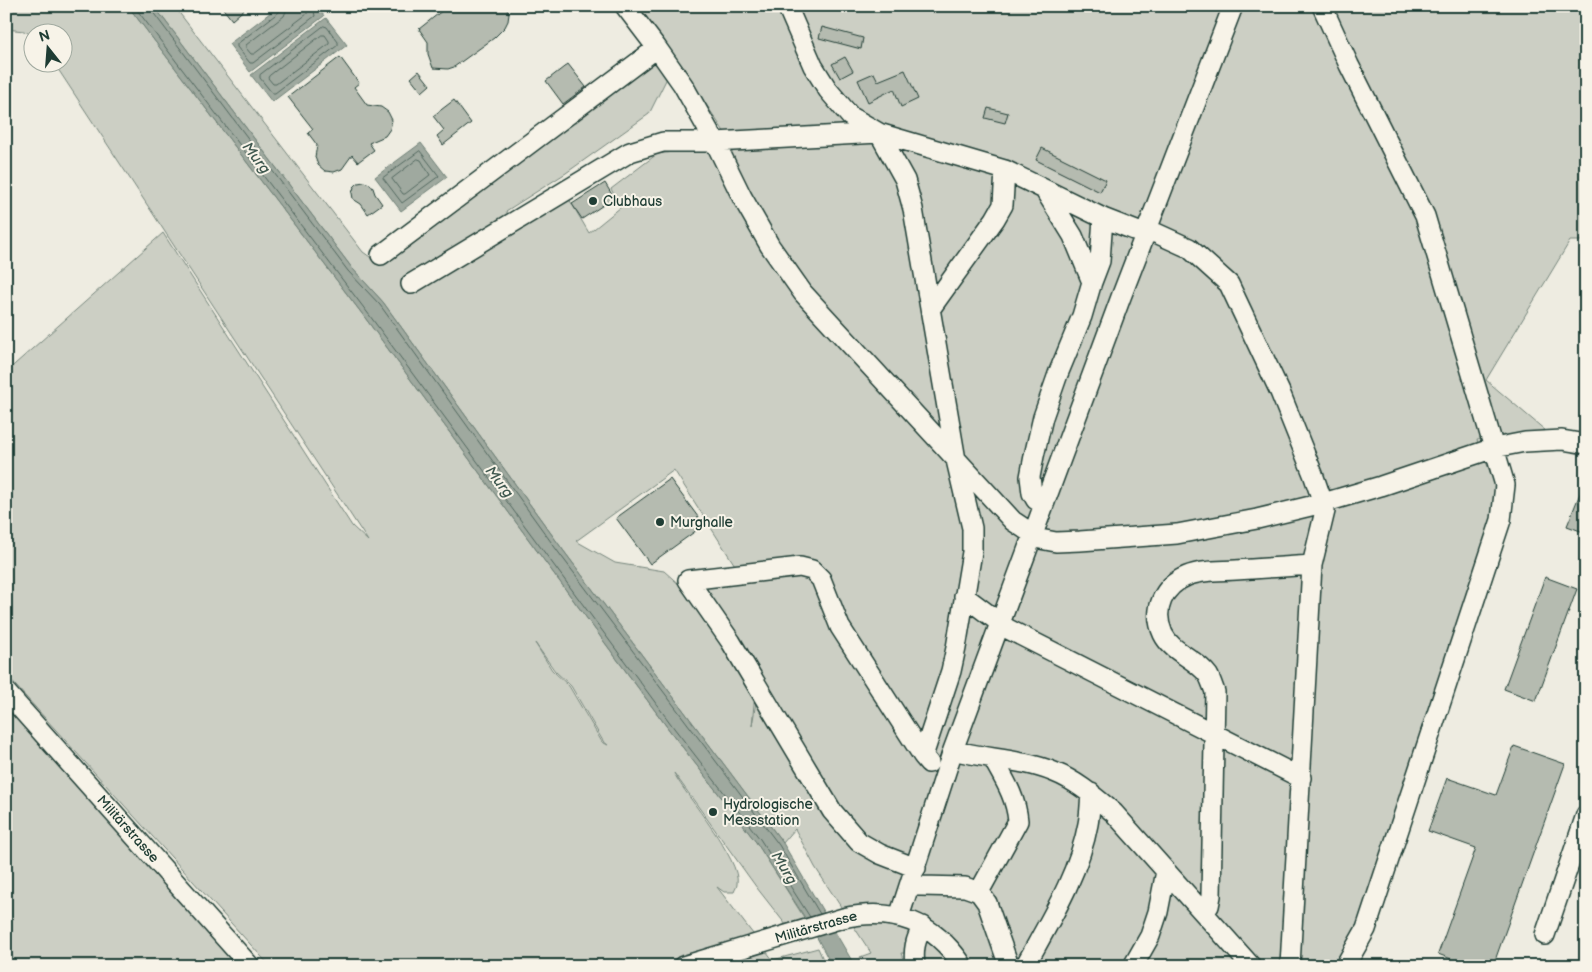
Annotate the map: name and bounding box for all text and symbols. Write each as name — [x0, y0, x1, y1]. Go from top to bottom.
north arrow — [22, 22, 72, 72]
text: N — [37, 26, 52, 46]
water label: Murg — [238, 138, 274, 178]
place label: Clubhaus — [603, 193, 662, 210]
marker: Clubhaus — [587, 195, 599, 207]
water label: Murg — [481, 462, 517, 502]
place label: Murghalle — [670, 514, 733, 531]
marker: Murghalle — [654, 516, 666, 528]
street label: Militärstrasse — [93, 792, 163, 866]
place label: Hydrologische Messstation — [723, 796, 813, 829]
marker: Hydrologische Messstation — [707, 806, 719, 818]
water label: Murg — [767, 848, 801, 888]
street label: Militärstrasse — [773, 907, 859, 947]

